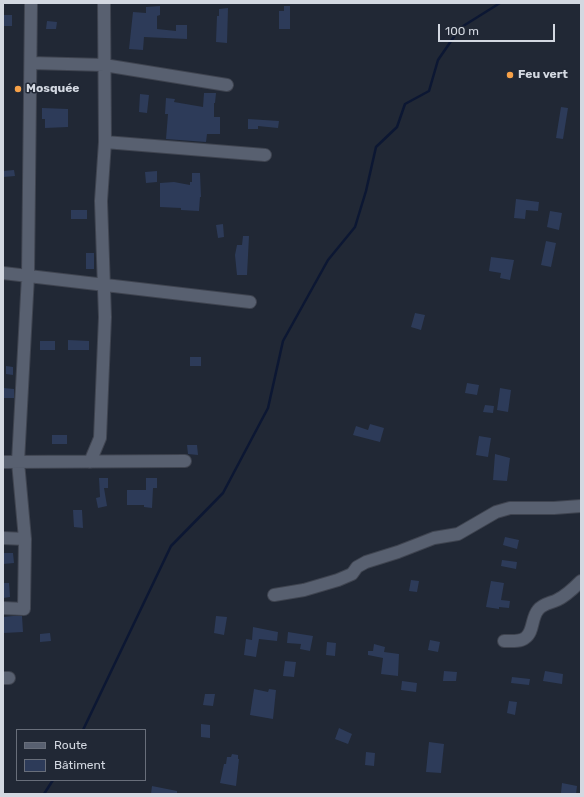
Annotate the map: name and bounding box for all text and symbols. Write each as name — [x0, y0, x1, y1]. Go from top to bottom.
scale bar — [440, 16, 557, 42]
text: 100 m — [445, 24, 479, 38]
place label: Feu vert — [518, 68, 568, 82]
marker: Feu vert — [505, 70, 515, 80]
place label: Mosquée — [26, 82, 79, 96]
marker: Mosquée — [13, 84, 23, 94]
legend — [16, 729, 146, 781]
text: Route — [54, 738, 87, 752]
text: Bâtiment — [54, 758, 105, 772]

